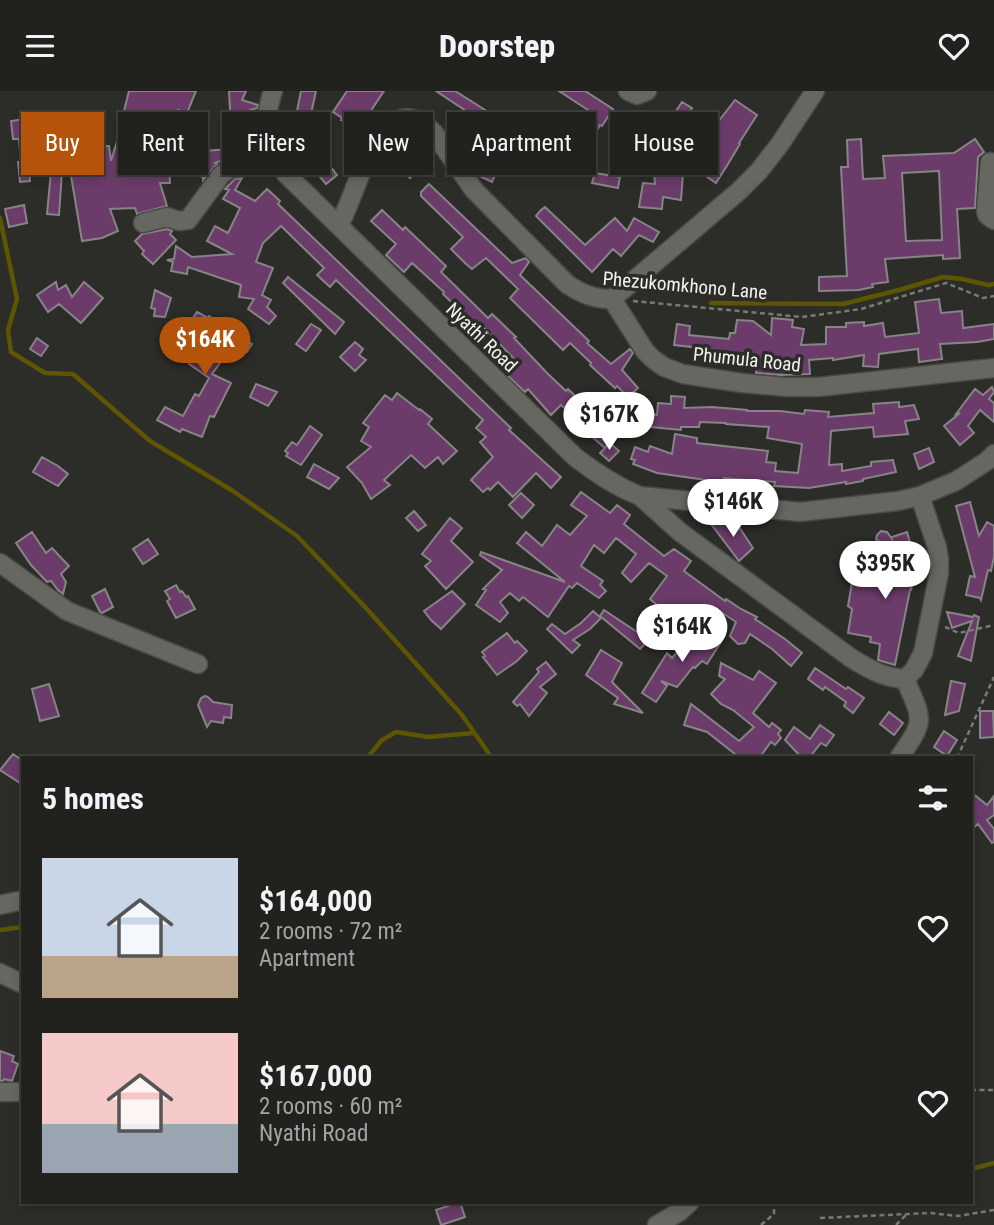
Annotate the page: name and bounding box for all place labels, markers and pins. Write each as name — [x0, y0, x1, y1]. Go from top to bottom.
pin: $164K — [156, 317, 254, 377]
pin: $167K — [560, 393, 658, 452]
pin: $146K — [684, 479, 782, 539]
pin: $395K — [836, 541, 934, 601]
pin: $164K — [633, 605, 731, 664]

